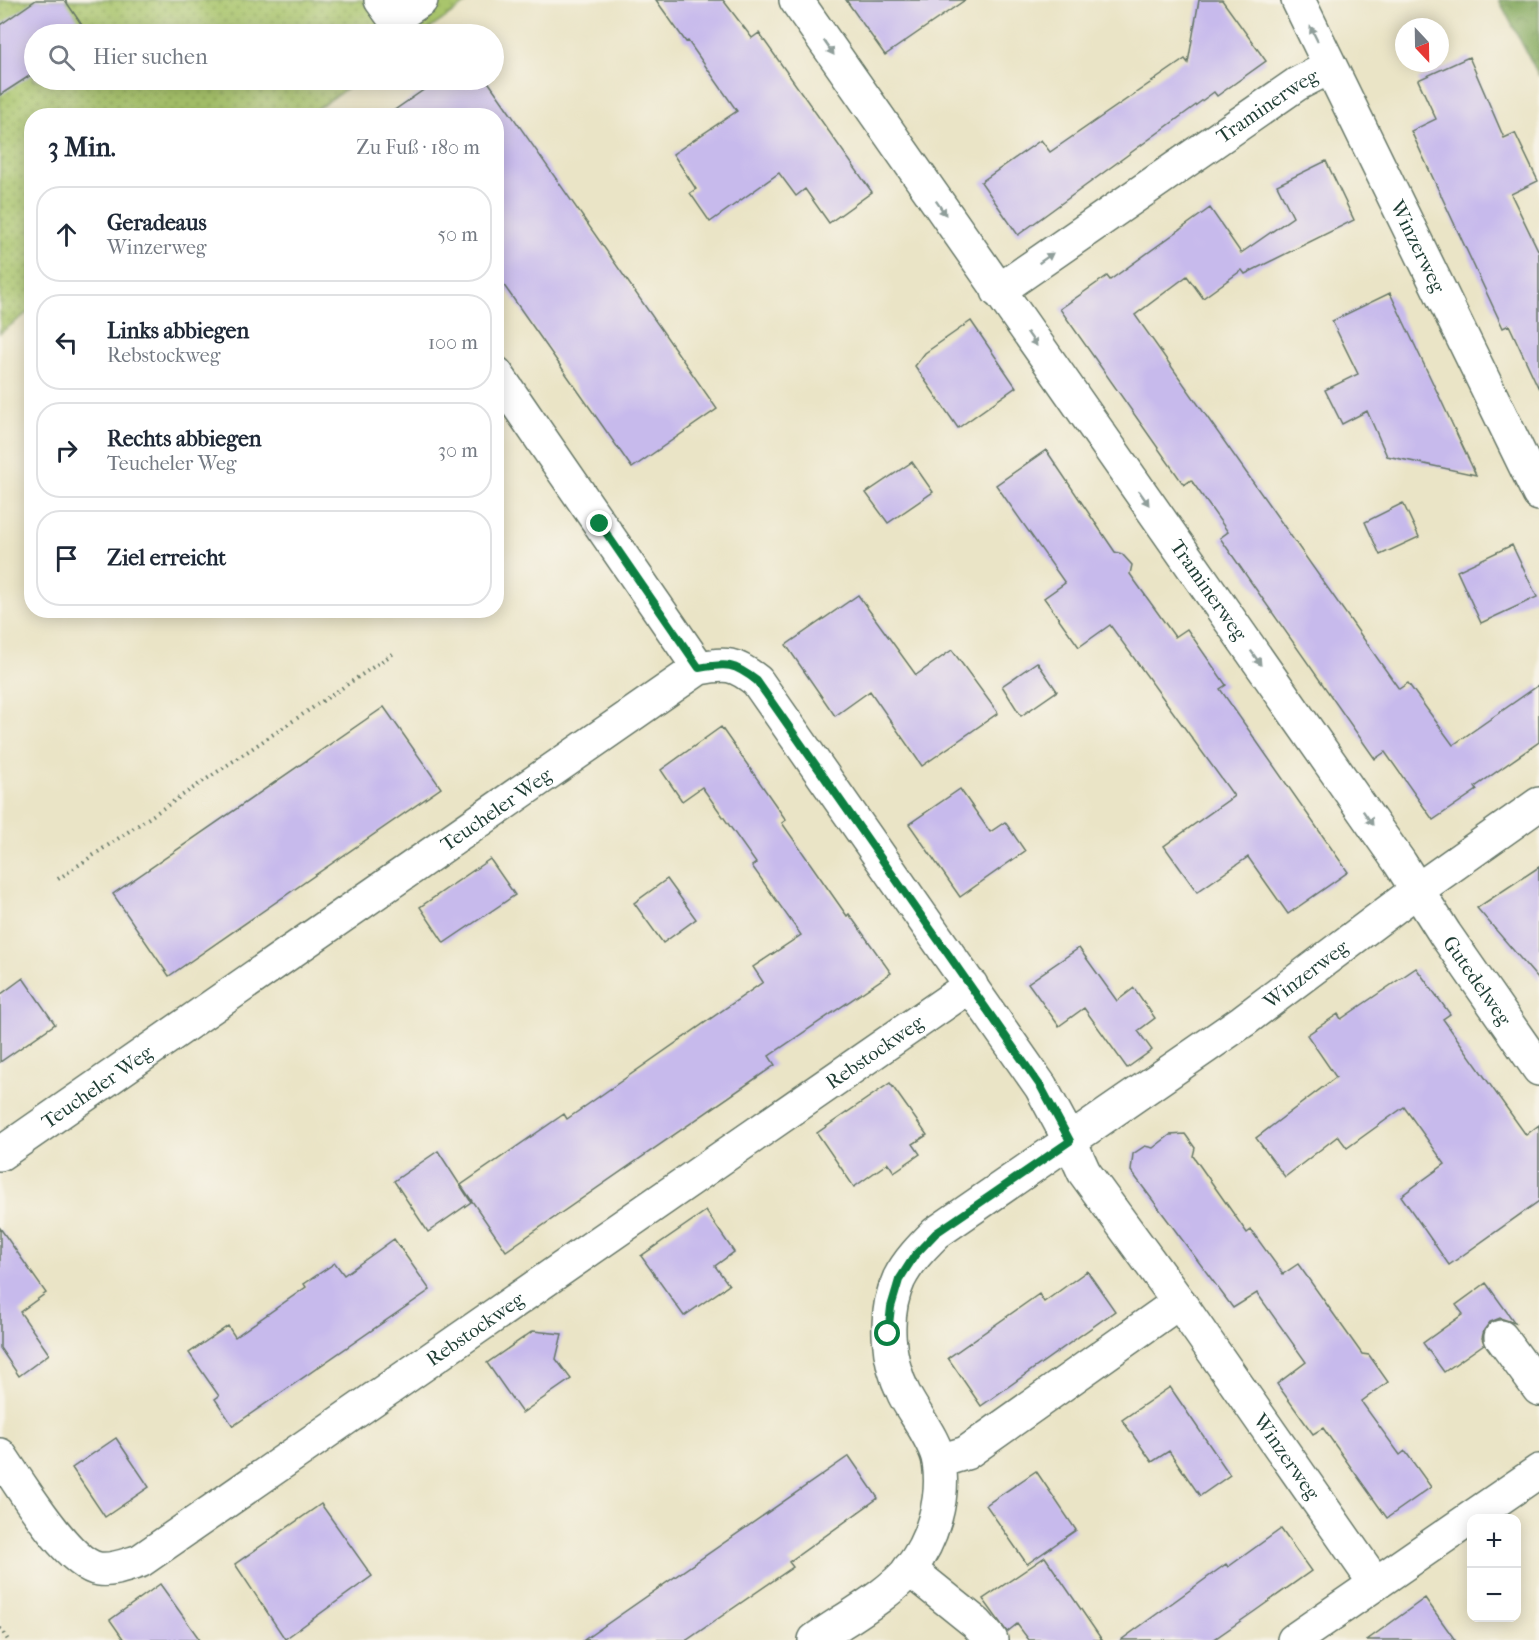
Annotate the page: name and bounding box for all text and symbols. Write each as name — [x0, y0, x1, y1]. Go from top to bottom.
north arrow — [1395, 18, 1449, 72]
search box — [24, 24, 504, 90]
one-way arrow — [1309, 25, 1318, 42]
one-way arrow — [823, 40, 834, 56]
icon: search — [45, 41, 78, 74]
text: Hier suchen — [93, 44, 208, 70]
street label: Traminerweg — [1212, 64, 1322, 148]
text: 3 Min. — [48, 132, 116, 163]
text: Zu Fuß · 180 m — [356, 136, 480, 159]
street label: Winzerweg — [1385, 196, 1450, 297]
one-way arrow — [935, 200, 946, 216]
text: Geradeaus — [107, 210, 207, 236]
icon: ahead — [50, 218, 83, 251]
text: 50 m — [437, 223, 478, 246]
text: Winzerweg — [107, 236, 206, 259]
one-way arrow — [1038, 252, 1054, 263]
text: Links abbiegen — [107, 318, 249, 344]
icon: left — [50, 326, 83, 359]
one-way arrow — [1026, 330, 1038, 346]
text: 100 m — [428, 331, 478, 354]
text: Rebstockweg — [107, 344, 220, 367]
text: Rechts abbiegen — [107, 426, 262, 452]
icon: right — [50, 434, 83, 467]
text: 30 m — [438, 439, 478, 462]
text: Teucheler Weg — [107, 452, 237, 475]
one-way arrow — [1138, 490, 1150, 506]
route end — [586, 510, 612, 536]
street label: Traminerweg — [1165, 535, 1252, 645]
icon: arrive — [50, 542, 83, 575]
text: Ziel erreicht — [107, 545, 226, 571]
one-way arrow — [1250, 650, 1261, 666]
street label: Teucheler Weg — [436, 763, 556, 856]
one-way arrow — [1362, 809, 1374, 825]
street label: Gutedelweg — [1438, 932, 1516, 1030]
street label: Winzerweg — [1258, 935, 1353, 1014]
street label: Rebstockweg — [821, 1010, 928, 1094]
street label: Teucheler Weg — [37, 1040, 157, 1133]
street label: Rebstockweg — [422, 1287, 529, 1371]
route start — [874, 1320, 900, 1346]
street label: Winzerweg — [1248, 1409, 1324, 1504]
map controls — [1467, 1514, 1521, 1622]
button: + — [1467, 1514, 1521, 1568]
button: − — [1467, 1568, 1521, 1622]

